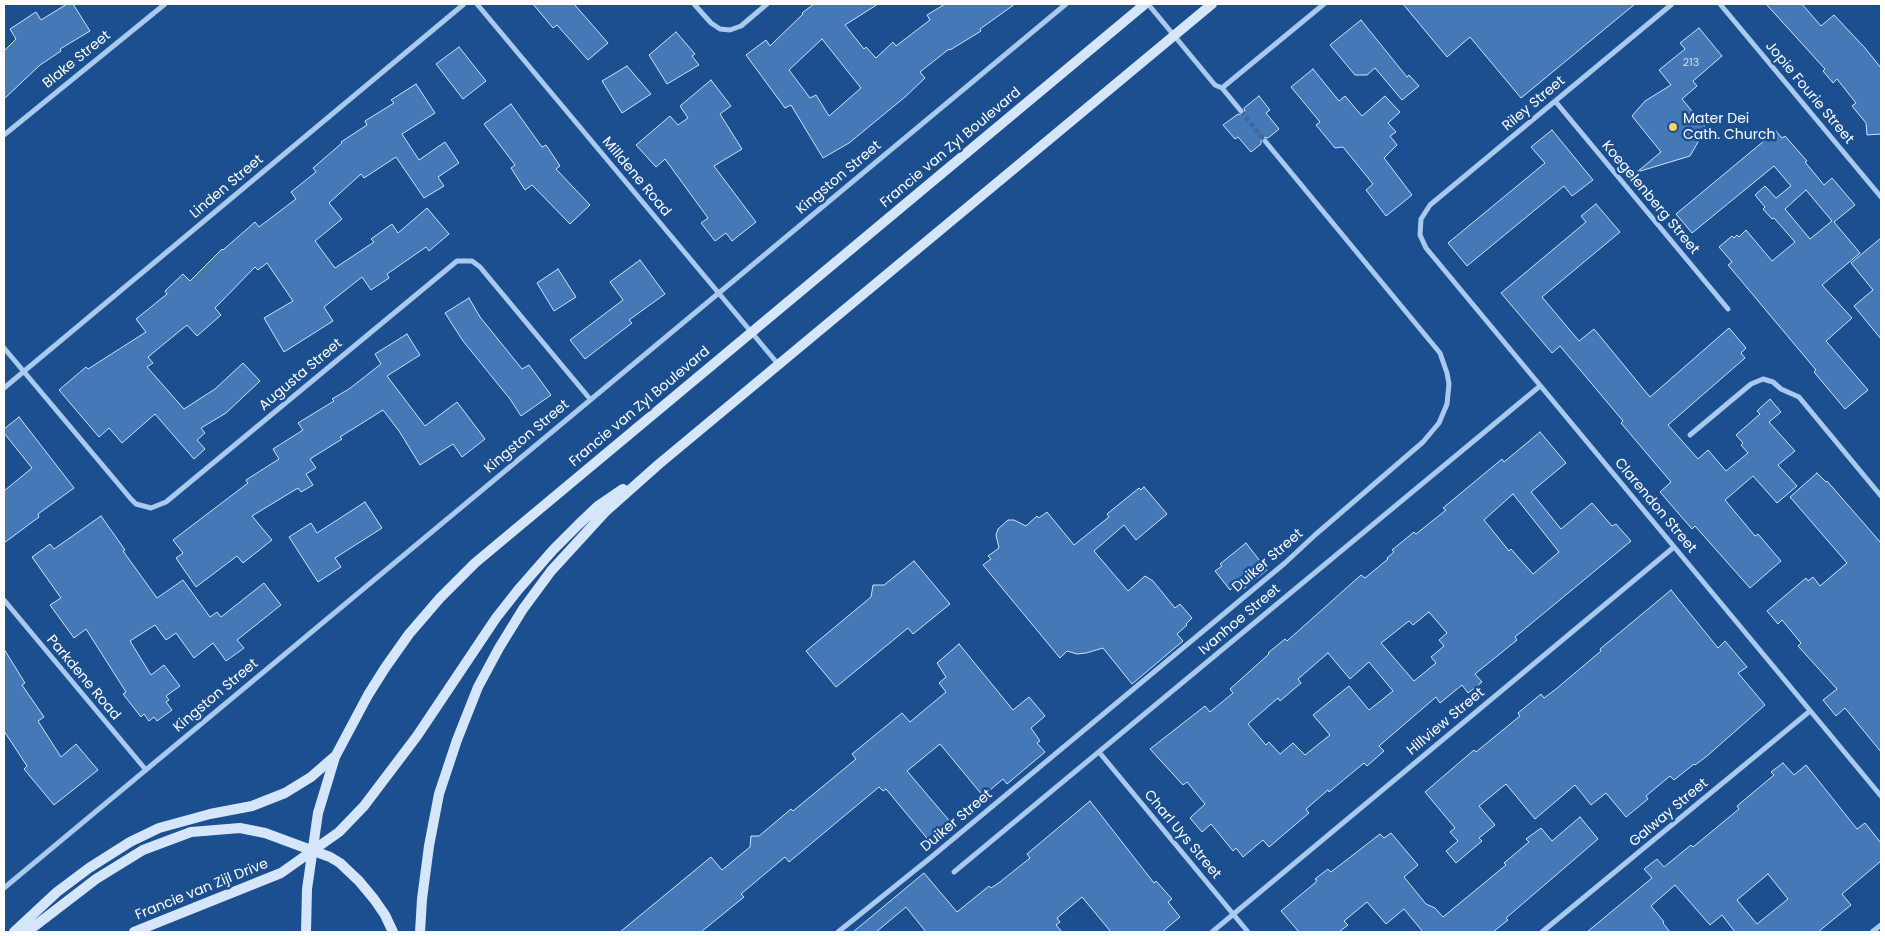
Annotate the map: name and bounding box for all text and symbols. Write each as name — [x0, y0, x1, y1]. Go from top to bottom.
street label: Blake Street — [40, 28, 114, 92]
street label: Jopie Fourie Street — [1761, 38, 1857, 148]
house number: 213 — [1683, 56, 1699, 70]
street label: Riley Street — [1499, 73, 1569, 135]
street label: Francie van Zyl Boulevard — [877, 84, 1025, 212]
place label: Mater Dei Cath. Church — [1683, 111, 1775, 144]
marker: Mater Dei Cath. Church — [1667, 121, 1679, 133]
street label: Milldene Road — [598, 134, 674, 220]
street label: Kingston Street — [793, 138, 885, 218]
street label: Koegelenberg Street — [1598, 138, 1702, 258]
street label: Linden Street — [187, 152, 267, 222]
street label: Augusta Street — [256, 335, 346, 415]
street label: Francie van Zyl Boulevard — [566, 343, 714, 471]
street label: Kingston Street — [481, 397, 573, 477]
street label: Clarendon Street — [1610, 455, 1700, 557]
street label: Duiker Street — [1229, 526, 1307, 596]
street label: Ivanhoe Street — [1196, 581, 1284, 659]
street label: Parkdene Road — [43, 632, 123, 724]
street label: Kingston Street — [170, 656, 262, 736]
street label: Hillview Street — [1404, 685, 1488, 759]
street label: Galway Street — [1626, 775, 1712, 851]
street label: Duiker Street — [918, 786, 996, 856]
street label: Charl Uys Street — [1140, 787, 1224, 883]
street label: Francie van Zijl Drive — [133, 856, 271, 924]

